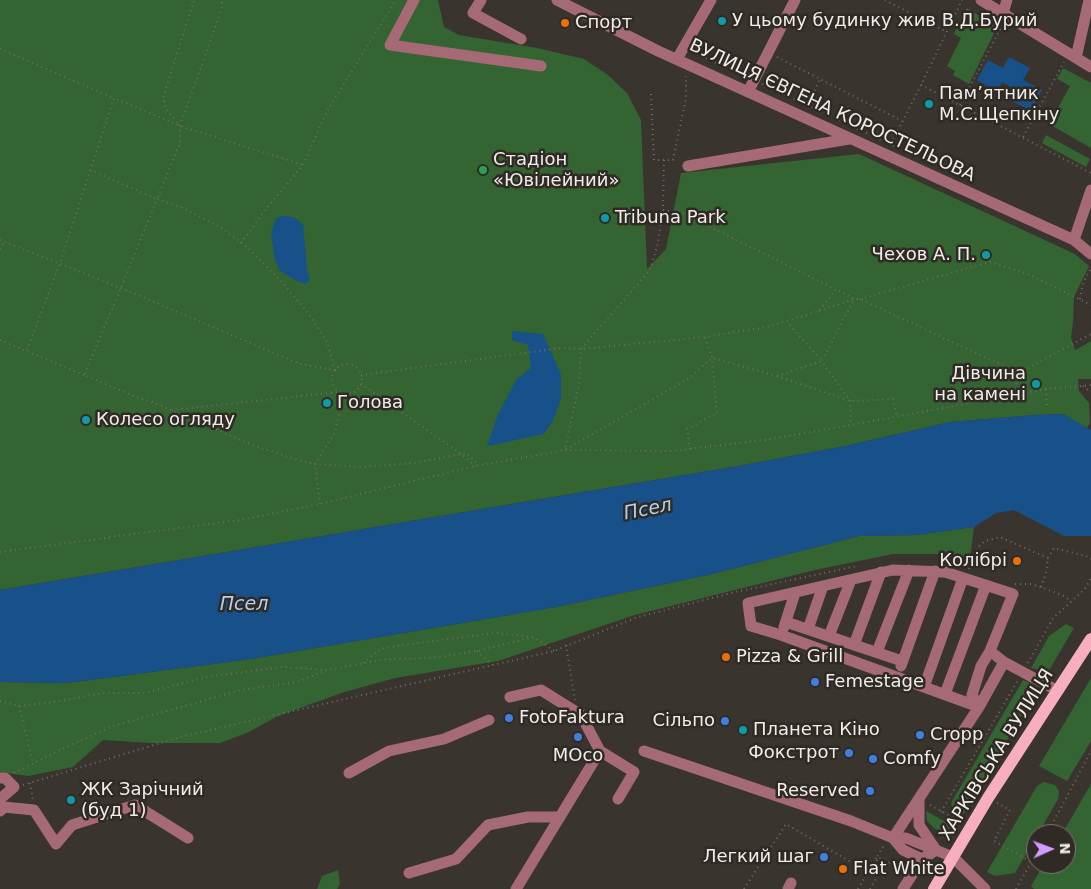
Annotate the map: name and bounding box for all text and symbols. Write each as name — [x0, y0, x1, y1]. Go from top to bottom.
place label: У цьому будинку жив В.Д.Бурий — [732, 10, 1037, 32]
place label: Спорт — [575, 12, 632, 34]
marker: У цьому будинку жив В.Д.Бурий — [716, 15, 728, 27]
marker: Спорт — [559, 17, 571, 29]
street label: ВУЛИЦЯ ЄВГЕНА КОРОСТЕЛЬОВА — [686, 35, 978, 187]
place label: Пам’ятник М.С.Щепкіну — [939, 83, 1059, 126]
marker: Пам’ятник М.С.Щепкіну — [923, 98, 935, 110]
place label: Стадіон «Ювілейний» — [493, 149, 620, 192]
marker: Стадіон «Ювілейний» — [477, 164, 489, 176]
place label: Tribuna Park — [615, 207, 726, 229]
marker: Tribuna Park — [599, 212, 611, 224]
place label: Чехов А. П. — [872, 244, 976, 266]
marker: Чехов А. П. — [980, 249, 992, 261]
place label: Дівчина на камені — [934, 363, 1026, 406]
marker: Дівчина на камені — [1030, 378, 1042, 390]
place label: Голова — [337, 392, 403, 414]
marker: Голова — [321, 397, 333, 409]
place label: Колесо огляду — [96, 409, 235, 431]
marker: Колесо огляду — [80, 414, 92, 426]
water label: Псел — [622, 494, 674, 526]
place label: Колібрі — [939, 550, 1007, 572]
marker: Колібрі — [1011, 555, 1023, 567]
water label: Псел — [220, 594, 268, 616]
place label: Pizza & Grill — [736, 646, 843, 668]
marker: Pizza & Grill — [720, 651, 732, 663]
street label: ХАРКІВСЬКА ВУЛИЦЯ — [935, 665, 1059, 845]
place label: Femestage — [825, 671, 924, 693]
marker: Femestage — [809, 676, 821, 688]
place label: FotoFaktura — [519, 707, 625, 729]
place label: Сільпо — [653, 710, 715, 732]
marker: FotoFaktura — [503, 712, 515, 724]
marker: Сільпо — [719, 715, 731, 727]
place label: Планета Кіно — [753, 719, 880, 741]
marker: Планета Кіно — [737, 724, 749, 736]
place label: Cropp — [930, 724, 983, 746]
marker: Cropp — [914, 729, 926, 741]
marker: MOco — [572, 731, 584, 743]
place label: Фокстрот — [748, 742, 839, 764]
place label: MOco — [553, 745, 603, 767]
marker: Фокстрот — [843, 747, 855, 759]
place label: Comfy — [883, 748, 941, 770]
marker: Comfy — [867, 753, 879, 765]
place label: ЖК Зарічний (буд 1) — [81, 779, 204, 822]
place label: Reserved — [776, 780, 860, 802]
marker: Reserved — [864, 785, 876, 797]
marker: ЖК Зарічний (буд 1) — [65, 794, 77, 806]
north arrow — [1026, 824, 1076, 874]
text: N — [1057, 842, 1073, 855]
place label: Легкий шаг — [703, 846, 814, 868]
marker: Легкий шаг — [818, 851, 830, 863]
place label: Flat White — [853, 858, 945, 880]
marker: Flat White — [837, 863, 849, 875]

